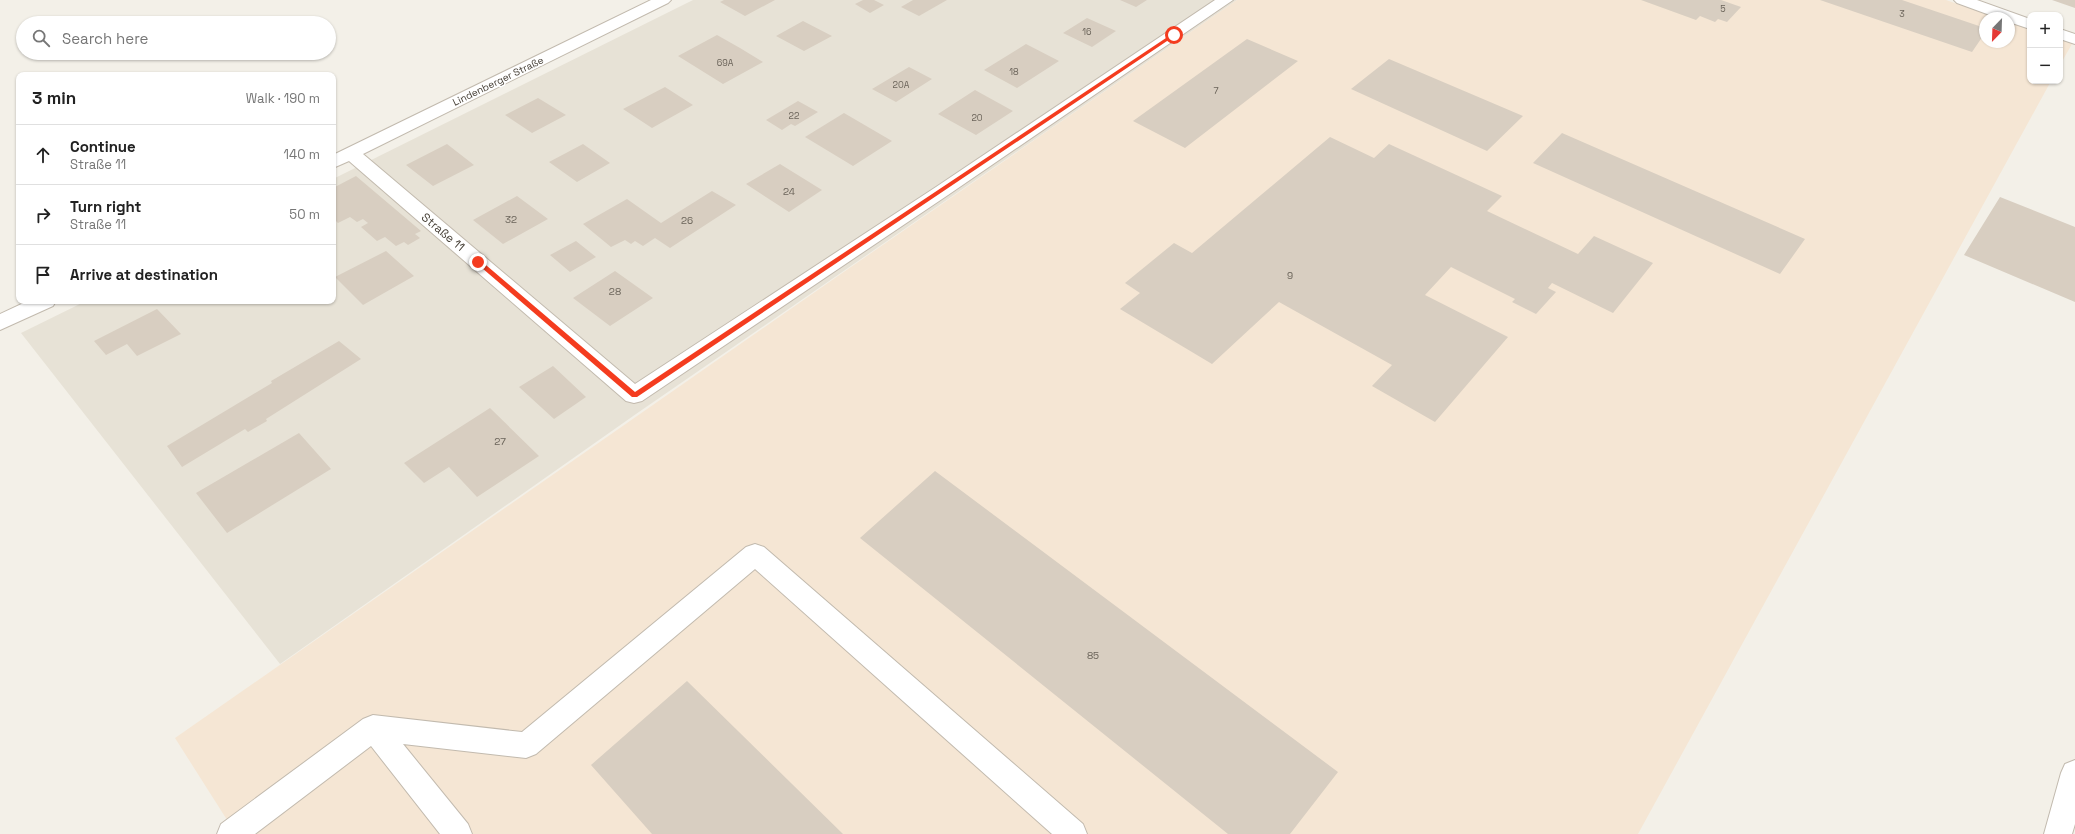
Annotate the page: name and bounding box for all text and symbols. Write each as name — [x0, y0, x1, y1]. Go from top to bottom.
house number: 5 — [1720, 3, 1726, 15]
house number: 3 — [1899, 8, 1905, 20]
north arrow — [1979, 12, 2015, 48]
map controls — [2027, 12, 2063, 84]
button: + — [2027, 12, 2063, 48]
search box — [16, 16, 336, 60]
house number: 16 — [1082, 26, 1092, 38]
route start — [1165, 26, 1183, 44]
icon: search — [30, 27, 52, 49]
text: Search here — [62, 29, 148, 48]
button: − — [2027, 48, 2063, 84]
street label: Lindenberger Straße — [450, 53, 546, 109]
house number: 69A — [717, 57, 734, 69]
house number: 18 — [1009, 66, 1019, 78]
house number: 20A — [893, 79, 910, 91]
house number: 7 — [1213, 85, 1219, 97]
text: 3 min — [32, 87, 76, 109]
text: Walk · 190 m — [246, 90, 320, 107]
house number: 22 — [789, 110, 799, 122]
house number: 20 — [971, 112, 983, 124]
text: Continue — [70, 137, 136, 156]
icon: ahead — [32, 144, 54, 166]
text: 140 m — [284, 146, 320, 163]
text: Straße 11 — [70, 156, 126, 173]
house number: 24 — [783, 185, 795, 198]
text: Turn right — [70, 197, 141, 216]
icon: right — [32, 204, 54, 226]
text: 50 m — [289, 206, 320, 223]
street label: Straße 11 — [418, 209, 468, 255]
house number: 32 — [505, 213, 517, 226]
house number: 26 — [681, 214, 693, 227]
text: Straße 11 — [70, 216, 126, 233]
route end — [469, 253, 487, 271]
icon: arrive — [32, 264, 54, 286]
text: Arrive at destination — [70, 265, 218, 284]
house number: 9 — [1287, 269, 1293, 282]
house number: 28 — [609, 285, 621, 298]
house number: 27 — [494, 435, 506, 448]
house number: 85 — [1087, 649, 1099, 662]

